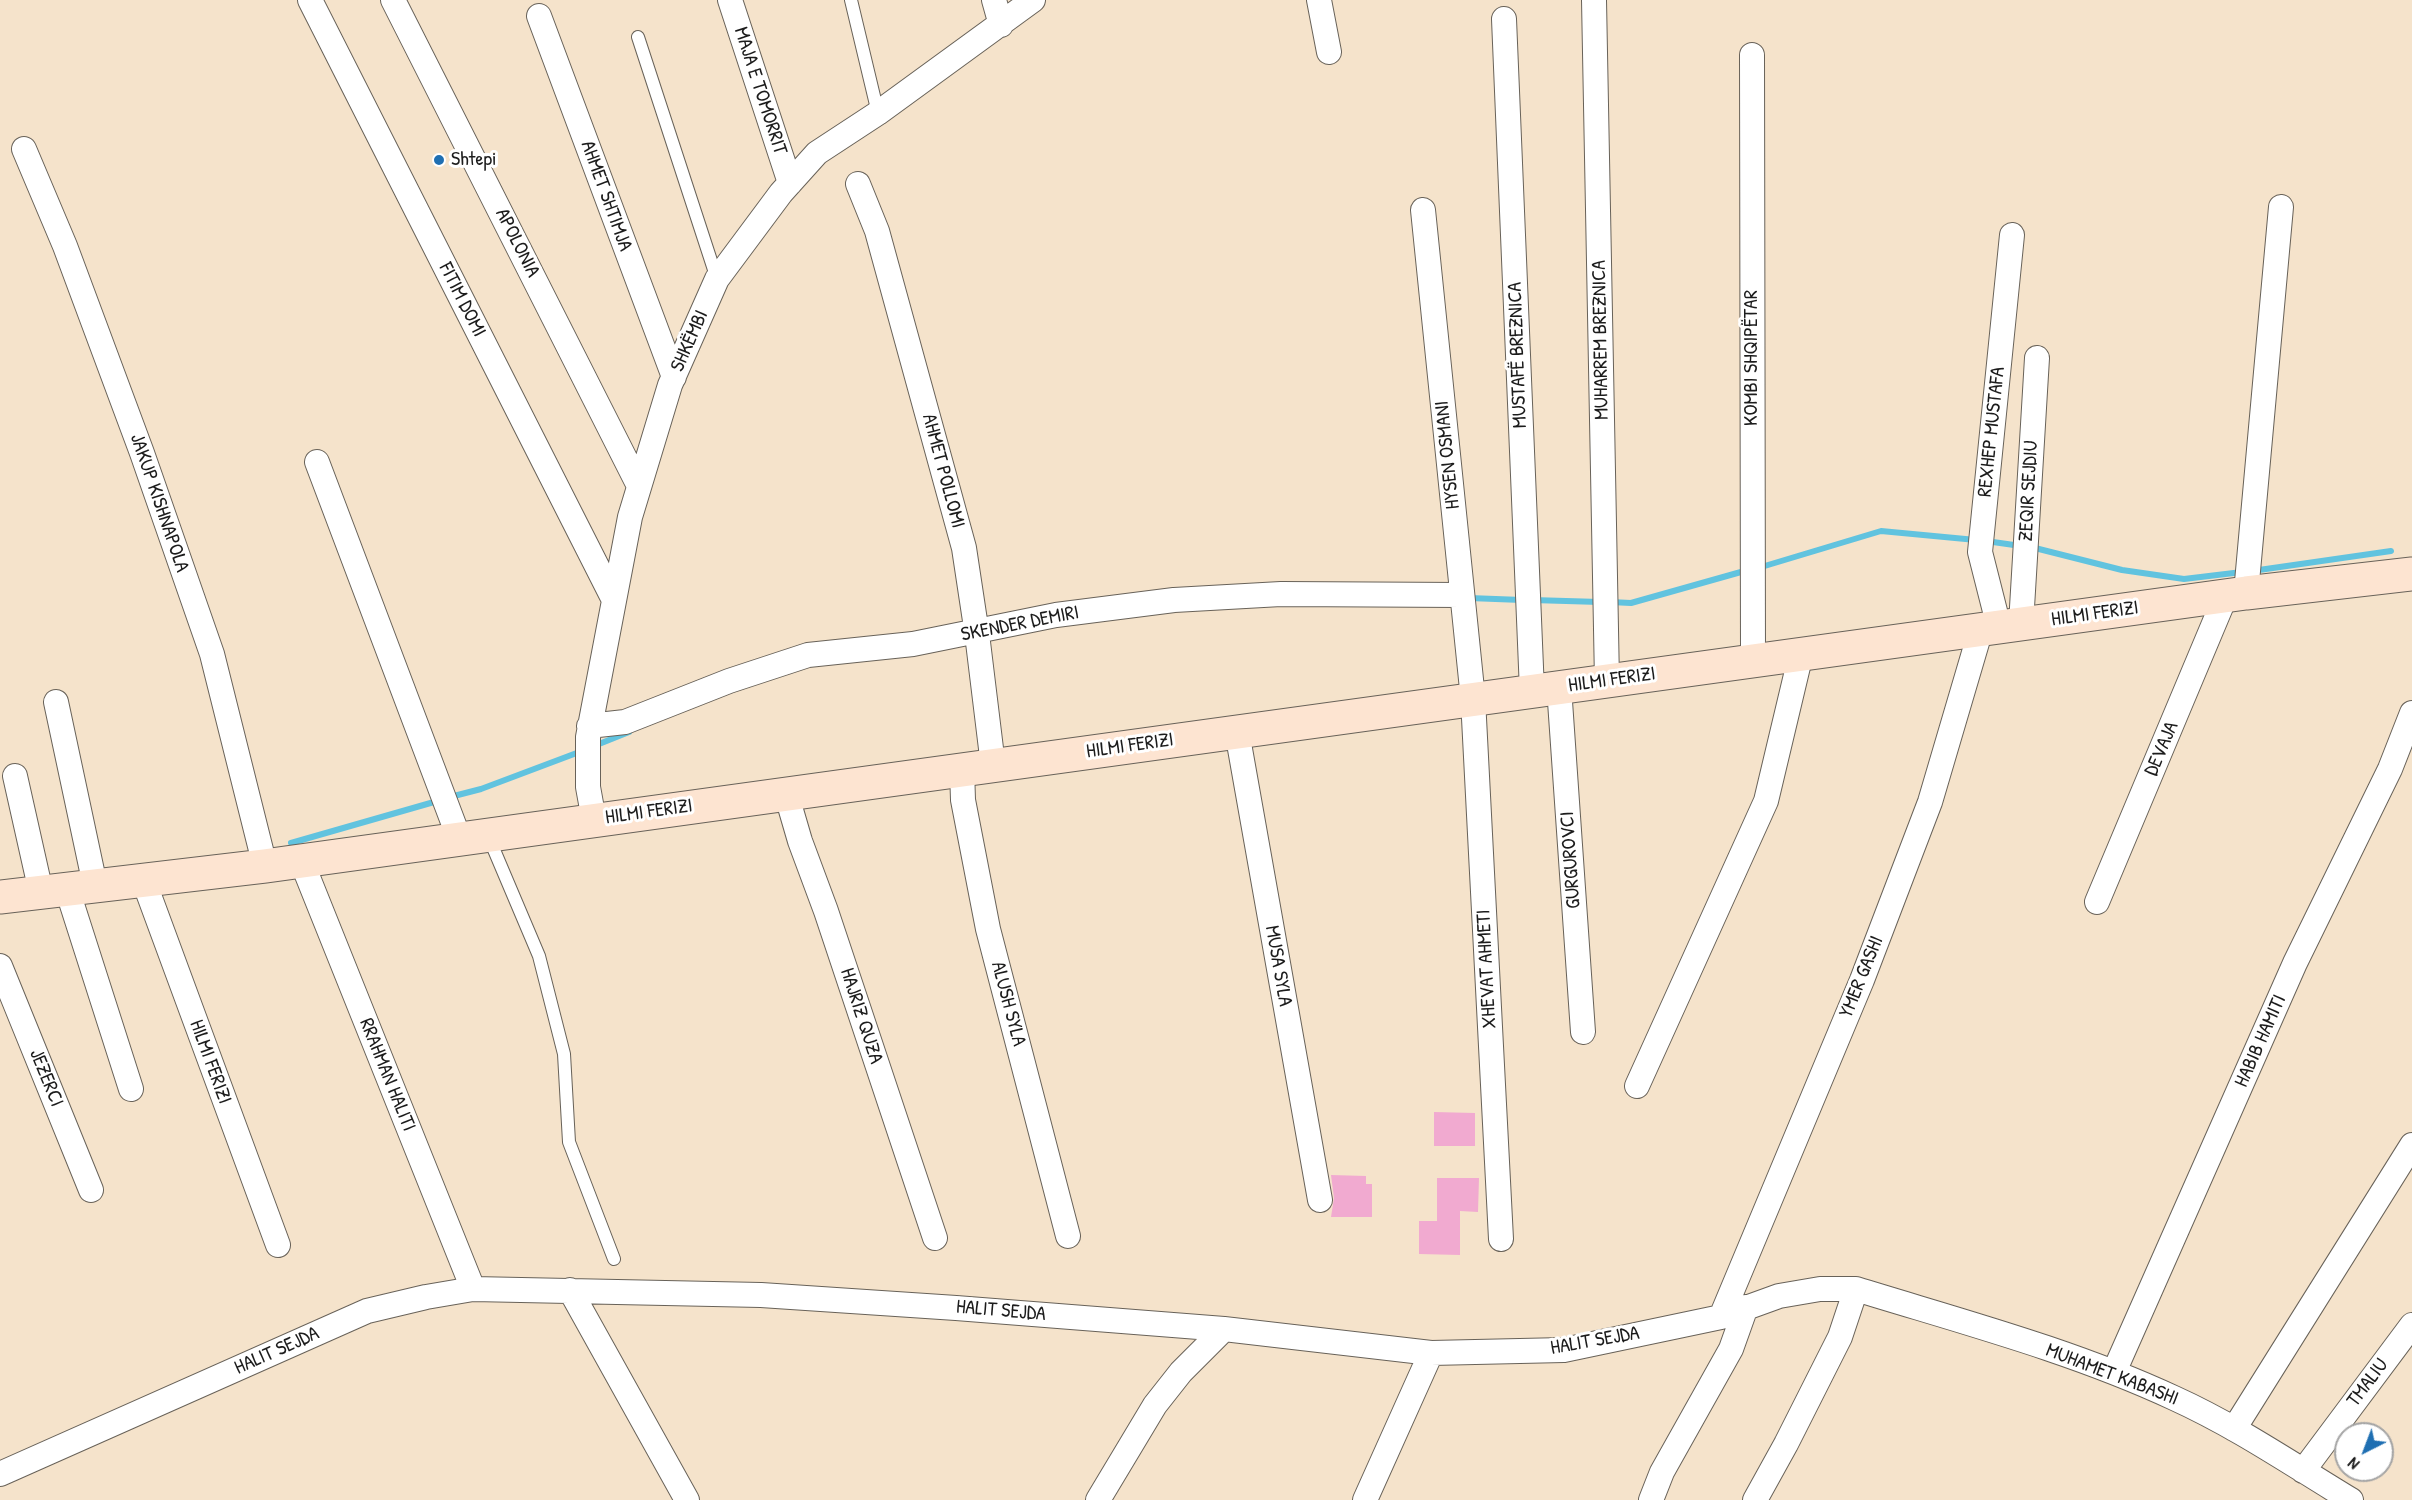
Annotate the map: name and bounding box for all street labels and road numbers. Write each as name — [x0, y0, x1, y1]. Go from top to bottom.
street label: MAJA E TOMORRIT — [728, 24, 792, 158]
street label: AHMET SHTIMJA — [575, 138, 637, 254]
street label: APOLONIA — [489, 205, 545, 281]
street label: FITIM DOMI — [433, 259, 491, 341]
street label: MUHARREM BREZNICA — [1588, 260, 1614, 420]
street label: MUSTAFË BREZNICA — [1503, 281, 1533, 429]
street label: KOMBI SHQIPËTAR — [1740, 290, 1764, 426]
street label: SHKËMBI — [666, 307, 714, 375]
street label: REXHEP MUSTAFA — [1973, 366, 2011, 498]
street label: HYSEN OSMANI — [1430, 400, 1466, 510]
street label: AHMET POLLOMI — [916, 411, 970, 531]
street label: JAKUP KISHNAPOLA — [124, 431, 194, 575]
street label: ZEQIR SEJDIU — [2014, 440, 2044, 542]
street label: HILMI FERIZI — [2050, 596, 2140, 632]
street label: SKENDER DEMIRI — [959, 601, 1081, 647]
street label: HILMI FERIZI — [1567, 662, 1657, 698]
street label: DEVAJA — [2140, 718, 2184, 780]
street label: HILMI FERIZI — [1085, 728, 1175, 764]
street label: HILMI FERIZI — [604, 794, 694, 830]
street label: GURGUROVCI — [1556, 811, 1586, 909]
street label: XHEVAT AHMETI — [1472, 909, 1502, 1029]
street label: MUSA SYLA — [1259, 924, 1297, 1008]
street label: YMER GASHI — [1835, 933, 1889, 1021]
street label: ALUSH SYLA — [985, 959, 1031, 1049]
street label: HAJRIZ QUZA — [834, 965, 888, 1067]
street label: HABIB HAMITI — [2230, 991, 2292, 1091]
street label: RRAHMAN HALITI — [353, 1015, 421, 1135]
street label: HILMI FERIZI — [184, 1017, 236, 1107]
street label: JEZERCI — [24, 1046, 68, 1110]
street label: HALIT SEJDA — [955, 1295, 1047, 1327]
street label: HALIT SEJDA — [1549, 1321, 1641, 1361]
street label: HALIT SEJDA — [231, 1322, 323, 1380]
street label: MUHAMET KABASHI — [2042, 1339, 2182, 1411]
street label: TMALIU — [2342, 1354, 2394, 1412]

